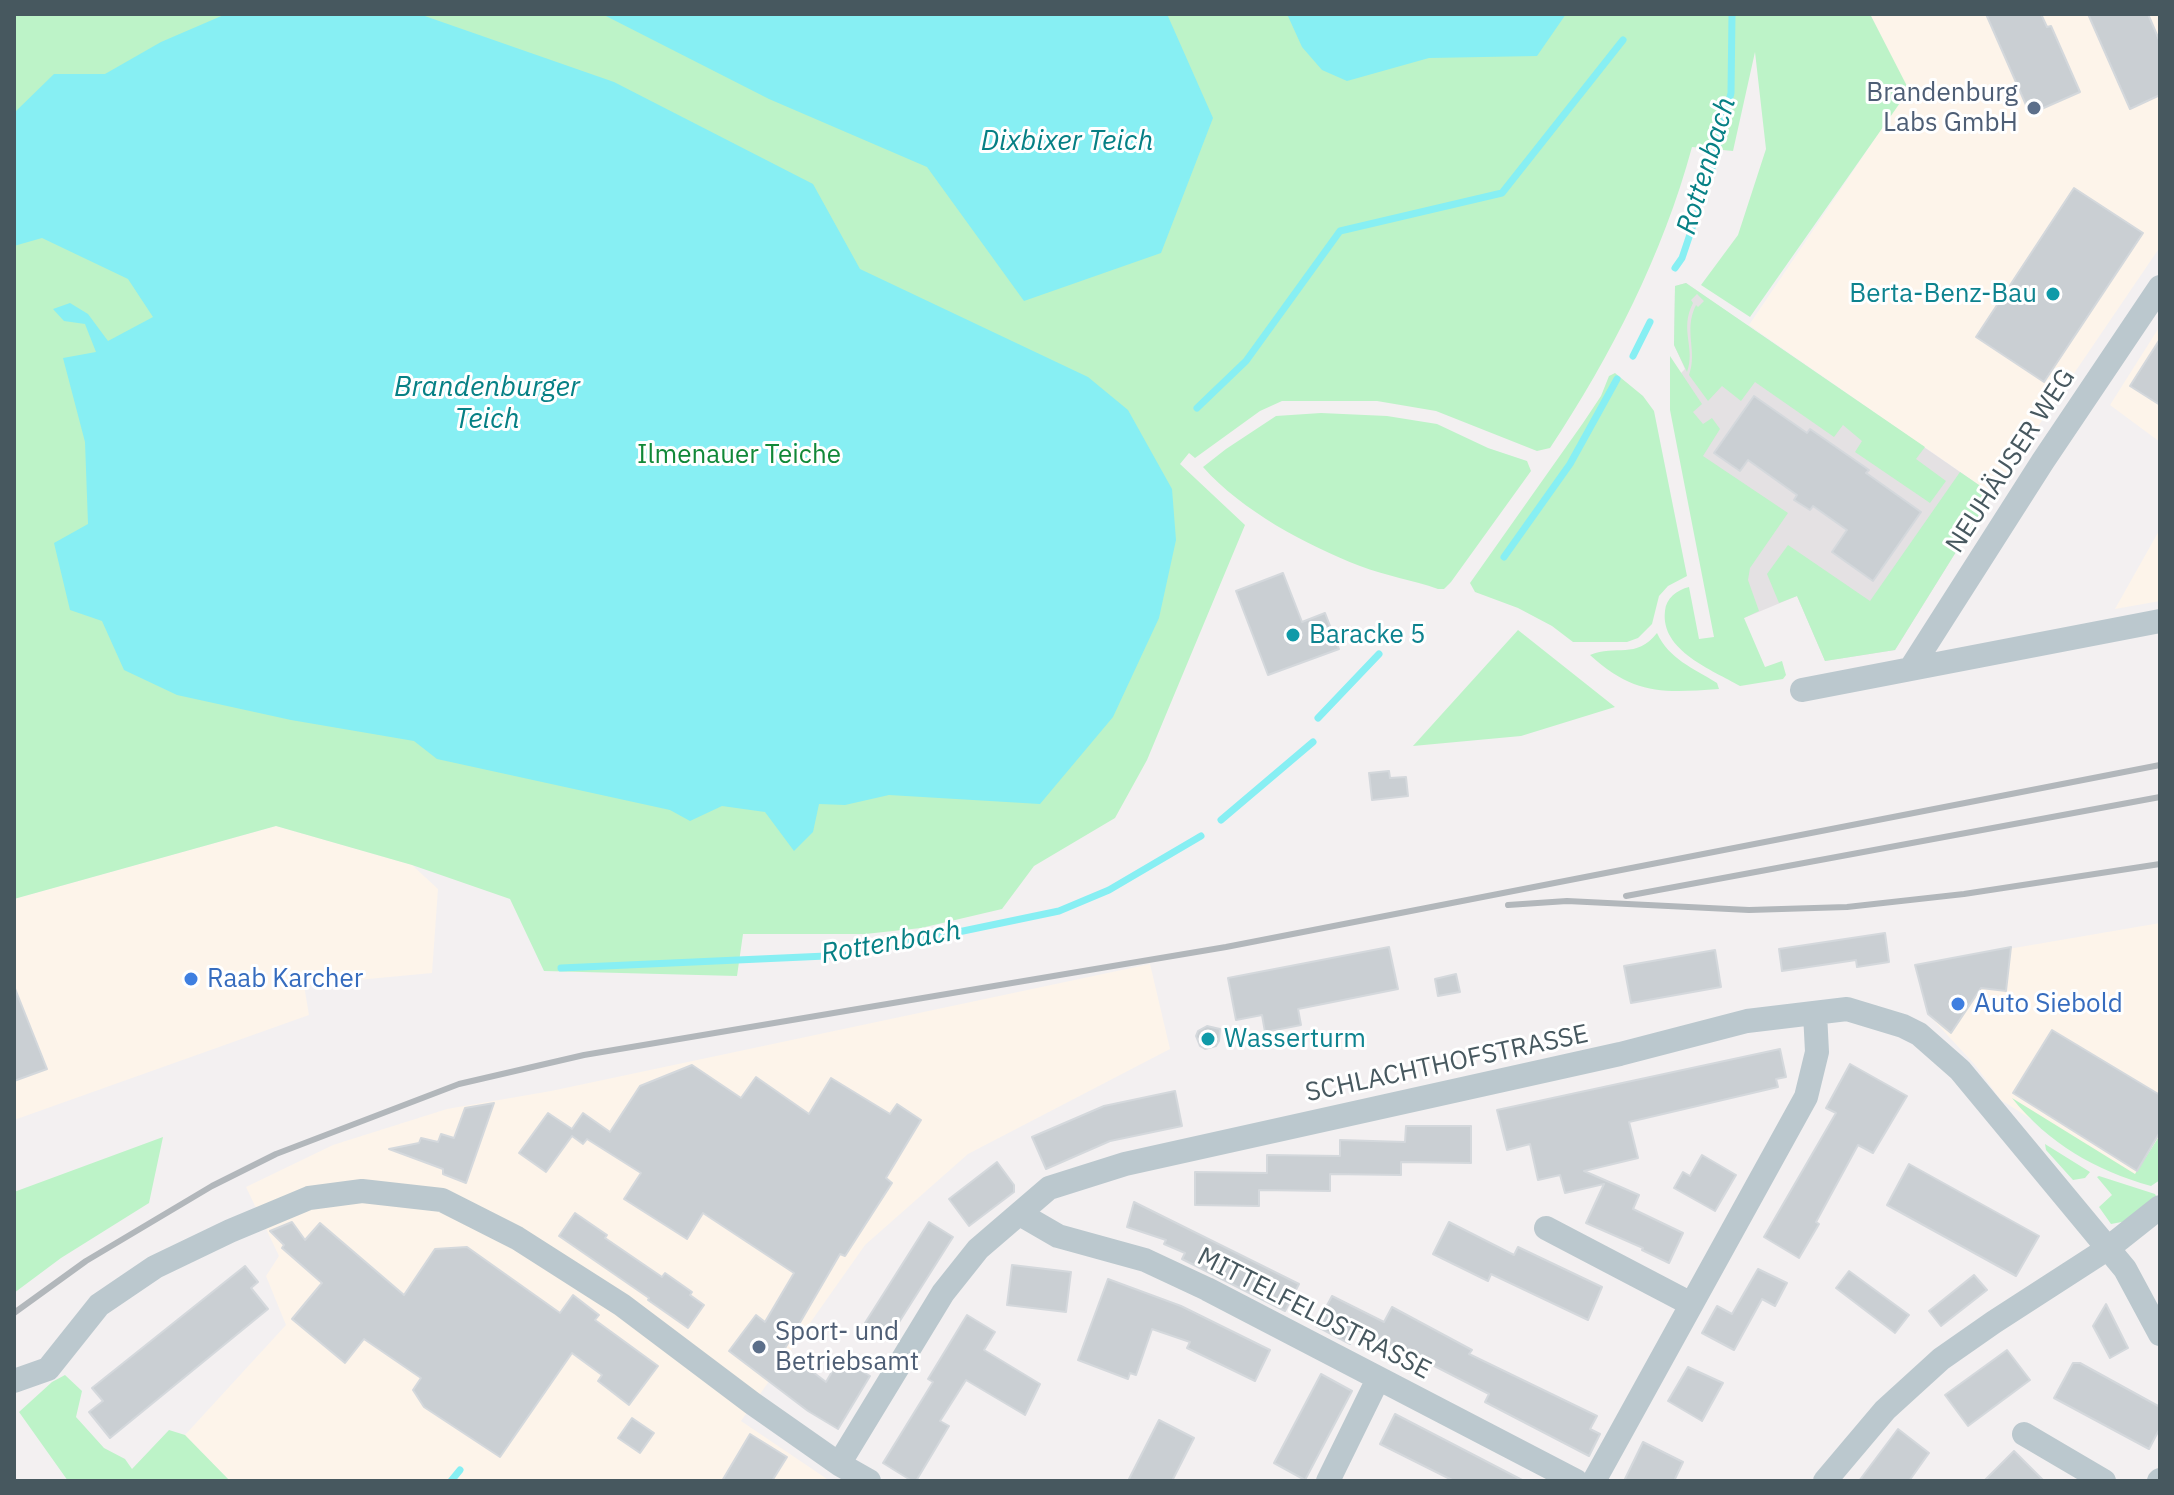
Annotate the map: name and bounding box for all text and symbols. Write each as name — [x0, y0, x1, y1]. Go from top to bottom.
place label: Brandenburg Labs GmbH — [1866, 77, 2018, 138]
water label: Rottenbach — [1670, 93, 1744, 239]
marker: Brandenburg Labs GmbH — [2025, 99, 2043, 117]
water label: Dixbixer Teich — [981, 125, 1153, 159]
place label: Berta-Benz-Bau — [1849, 278, 2037, 310]
marker: Berta-Benz-Bau — [2044, 285, 2062, 303]
street label: NEUHÄUSER WEG — [1940, 363, 2082, 559]
water label: Brandenburger Teich — [394, 371, 580, 437]
park label: Ilmenauer Teiche — [637, 439, 841, 471]
place label: Baracke 5 — [1309, 619, 1426, 651]
marker: Baracke 5 — [1284, 626, 1302, 644]
water label: Rottenbach — [818, 914, 964, 972]
place label: Raab Karcher — [207, 963, 363, 995]
marker: Raab Karcher — [182, 970, 200, 988]
place label: Auto Siebold — [1974, 988, 2123, 1020]
marker: Auto Siebold — [1949, 995, 1967, 1013]
street label: SCHLACHTHOFSTRASSE — [1303, 1019, 1591, 1109]
place label: Wasserturm — [1224, 1023, 1366, 1055]
marker: Wasserturm — [1199, 1030, 1217, 1048]
street label: MITTELFELDSTRASSE — [1192, 1242, 1436, 1386]
place label: Sport- und Betriebsamt — [775, 1316, 919, 1378]
marker: Sport- und Betriebsamt — [750, 1338, 768, 1356]

